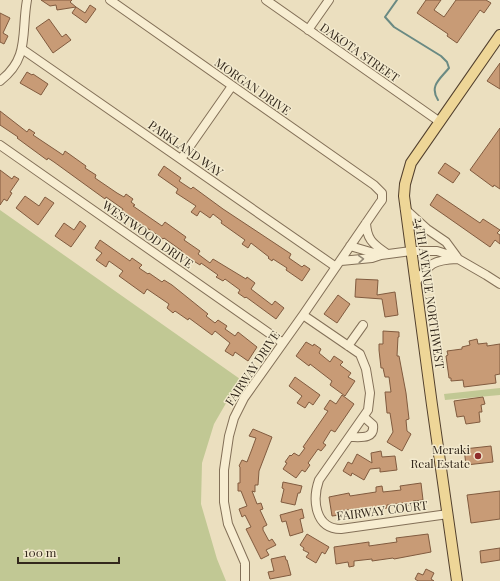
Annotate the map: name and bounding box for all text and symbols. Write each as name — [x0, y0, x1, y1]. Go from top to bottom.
street label: DAKOTA STREET — [317, 19, 403, 86]
street label: MORGAN DRIVE — [212, 54, 294, 118]
street label: PARKLAND WAY — [145, 116, 227, 180]
street label: WESTWOOD DRIVE — [99, 196, 197, 271]
street label: 24TH AVENUE NORTHWEST — [411, 216, 449, 370]
one-way arrow — [358, 255, 364, 264]
street label: FAIRWAY DRIVE — [221, 328, 283, 408]
place label: Meraki Real Estate — [411, 441, 470, 471]
marker: Meraki Real Estate — [473, 451, 483, 461]
street label: FAIRWAY COURT — [335, 496, 429, 524]
scale bar — [18, 539, 119, 565]
text: 100 m — [24, 544, 57, 560]

